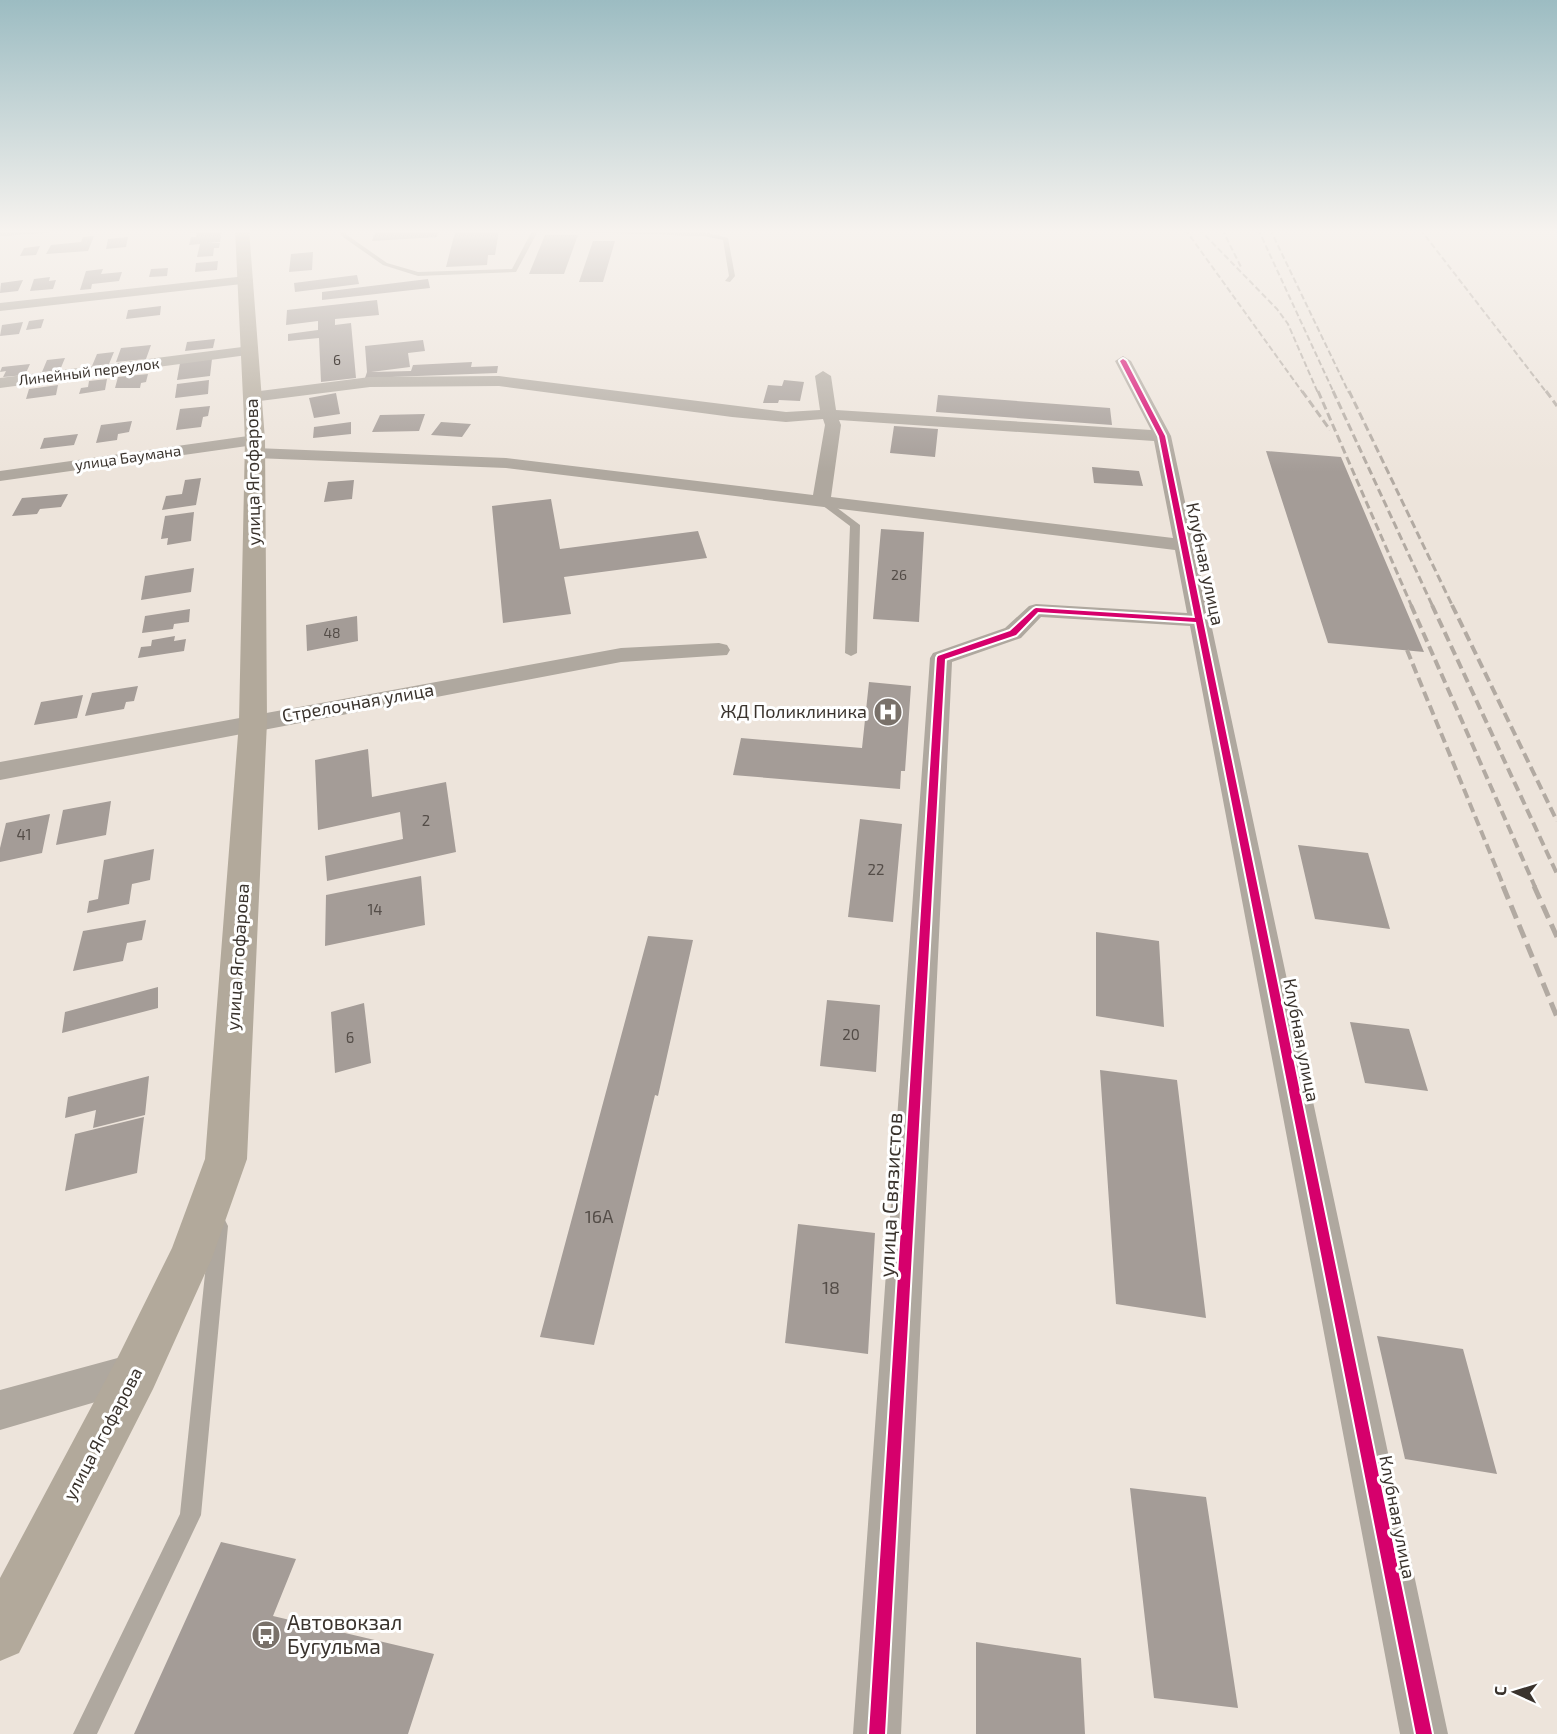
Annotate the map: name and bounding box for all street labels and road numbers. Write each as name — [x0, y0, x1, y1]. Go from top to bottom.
street label: Линейный переулок — [17, 353, 161, 390]
street label: улица Ягофарова — [240, 398, 264, 546]
street label: улица Баумана — [74, 441, 182, 474]
street label: Клубная улица — [1182, 500, 1230, 627]
street label: Стрелочная улица — [280, 678, 435, 726]
street label: улица Ягофарова — [221, 883, 253, 1031]
street label: Клубная улица — [1279, 976, 1325, 1103]
street label: улица Связистов — [873, 1112, 907, 1278]
street label: улица Ягофарова — [58, 1363, 146, 1504]
street label: Клубная улица — [1375, 1453, 1421, 1580]

